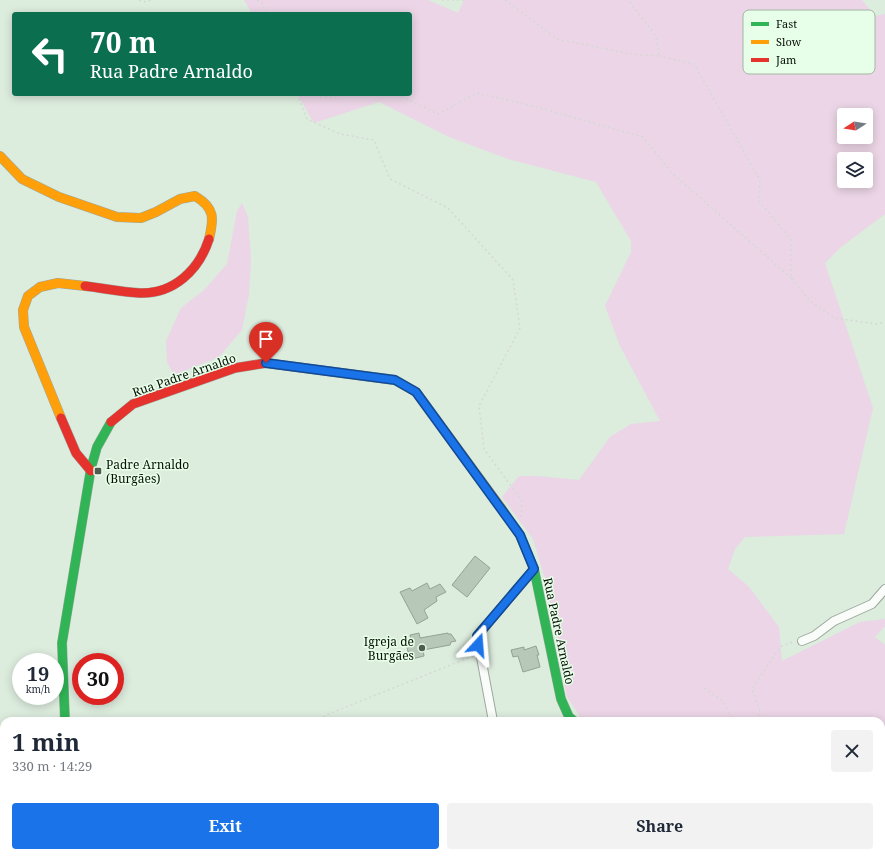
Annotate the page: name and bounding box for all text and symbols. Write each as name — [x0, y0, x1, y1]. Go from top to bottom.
legend — [743, 10, 875, 74]
text: Fast — [776, 16, 797, 31]
text: 70 m — [90, 23, 157, 61]
icon: left — [24, 28, 76, 80]
text: Slow — [776, 34, 802, 49]
text: Jam — [775, 52, 797, 67]
text: Rua Padre Arnaldo — [90, 59, 253, 83]
north arrow — [837, 108, 873, 144]
map controls — [837, 108, 873, 188]
button: layers — [837, 152, 873, 188]
pin — [249, 322, 283, 363]
icon: arrive — [255, 328, 277, 350]
street label: Rua Padre Arnaldo — [130, 349, 238, 401]
place label: Padre Arnaldo (Burgães) — [106, 456, 189, 487]
marker: Padre Arnaldo (Burgães) — [93, 466, 103, 476]
street label: Rua Padre Arnaldo — [539, 576, 579, 686]
position arrow — [457, 624, 499, 666]
place label: Igreja de Burgães — [364, 633, 414, 664]
marker: Igreja de Burgães — [417, 643, 427, 653]
speed limit sign: 30 — [72, 653, 124, 705]
text: 19 — [27, 660, 49, 687]
text: km/h — [26, 682, 50, 696]
text: 1 min — [12, 725, 80, 758]
button: close — [831, 730, 873, 772]
text: 330 m · 14:29 — [12, 757, 92, 775]
button: Exit — [12, 803, 439, 849]
button: Share — [447, 803, 873, 849]

